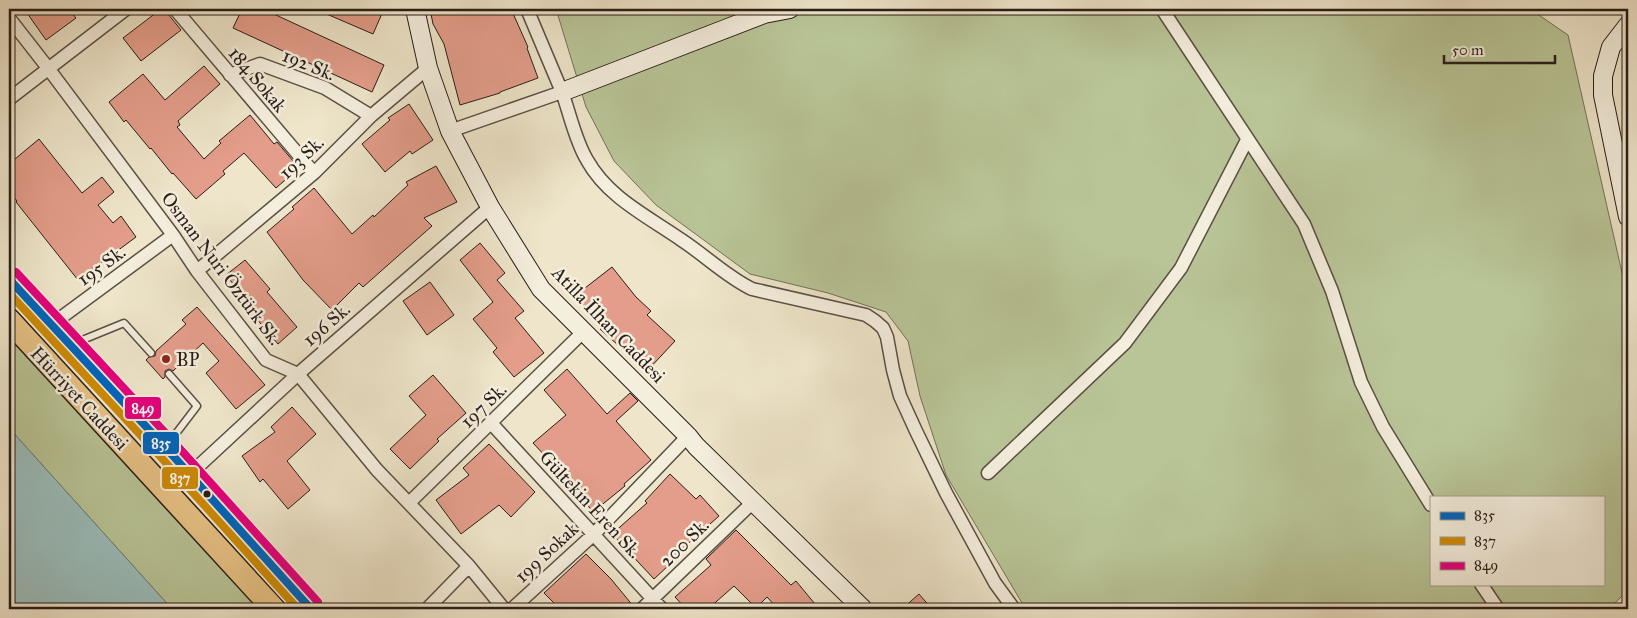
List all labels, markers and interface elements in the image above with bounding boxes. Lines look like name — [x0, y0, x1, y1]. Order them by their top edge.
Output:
scale bar — [1444, 32, 1556, 64]
text: 50 m — [1452, 41, 1484, 59]
street label: 184 Sokak — [224, 42, 292, 117]
street label: 192 Sk. — [279, 44, 339, 85]
street label: 193 Sk. — [274, 131, 329, 184]
street label: Osman Nuri Öztürk Sk. — [156, 187, 287, 349]
street label: 195 Sk. — [73, 240, 130, 291]
street label: Atilla İlhan Caddesi — [546, 260, 670, 387]
street label: 196 Sk. — [298, 298, 355, 351]
street label: Hürriyet Caddesi — [26, 342, 133, 455]
place label: BP — [176, 348, 199, 371]
marker: BP — [160, 353, 172, 365]
street label: 197 Sk. — [455, 378, 511, 433]
line badge: 849 — [124, 396, 162, 420]
text: 849 — [132, 400, 154, 418]
line badge: 835 — [142, 431, 180, 455]
text: 835 — [151, 435, 171, 453]
street label: Gültekin Eren Sk. — [535, 446, 646, 563]
line badge: 837 — [161, 466, 199, 490]
text: 837 — [170, 470, 191, 488]
unlabelled marker — [202, 489, 212, 499]
legend — [1430, 496, 1604, 586]
text: 835 — [1474, 506, 1495, 524]
street label: 200 Sk. — [655, 513, 714, 571]
street label: 199 Sokak — [510, 517, 583, 587]
text: 837 — [1474, 532, 1496, 550]
text: 849 — [1474, 556, 1498, 574]

